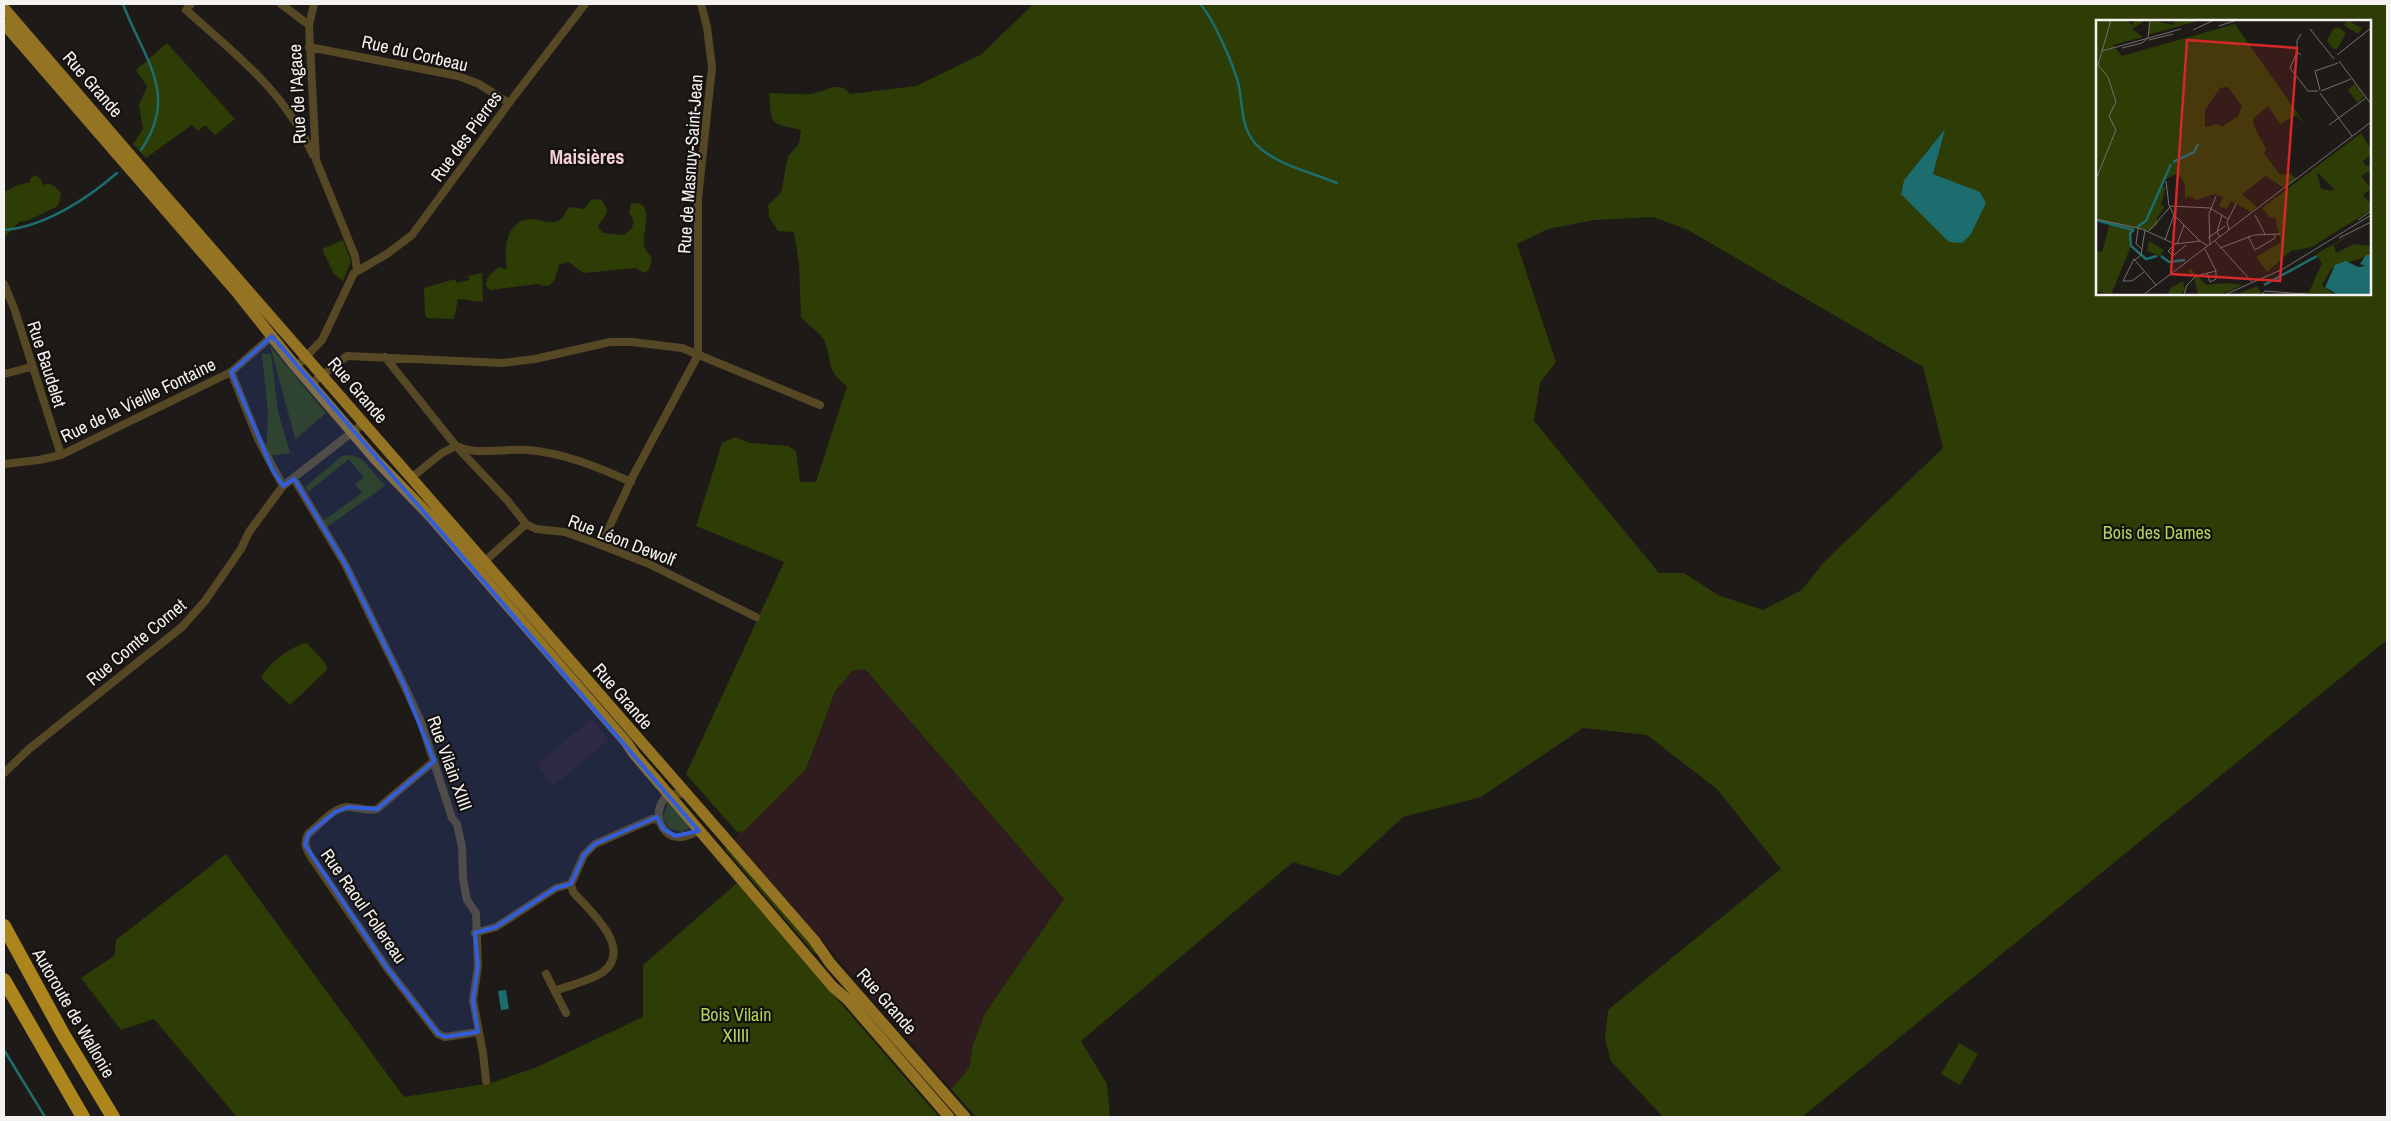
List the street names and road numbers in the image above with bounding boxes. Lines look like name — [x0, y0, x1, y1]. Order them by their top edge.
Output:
street label: Rue du Corbeau — [359, 29, 471, 77]
street label: Rue de l'Agace — [282, 44, 312, 144]
street label: Rue Grande — [57, 45, 129, 123]
street label: Rue de Masnuy-Saint-Jean — [671, 74, 709, 254]
street label: Rue des Pierres — [425, 86, 507, 186]
street label: Rue Baudelet — [21, 318, 73, 410]
street label: Rue Grande — [322, 351, 394, 429]
street label: Rue de la Vieille Fontaine — [56, 352, 220, 448]
street label: Rue Léon Dewolf — [565, 508, 680, 572]
street label: Rue Comte Cornet — [81, 593, 191, 691]
street label: Rue Grande — [587, 657, 659, 735]
street label: Rue Vilain XIIII — [421, 712, 479, 814]
street label: Rue Raoul Follereau — [315, 844, 413, 968]
street label: Autoroute de Wallonie — [26, 943, 121, 1082]
street label: Rue Grande — [851, 962, 923, 1040]

